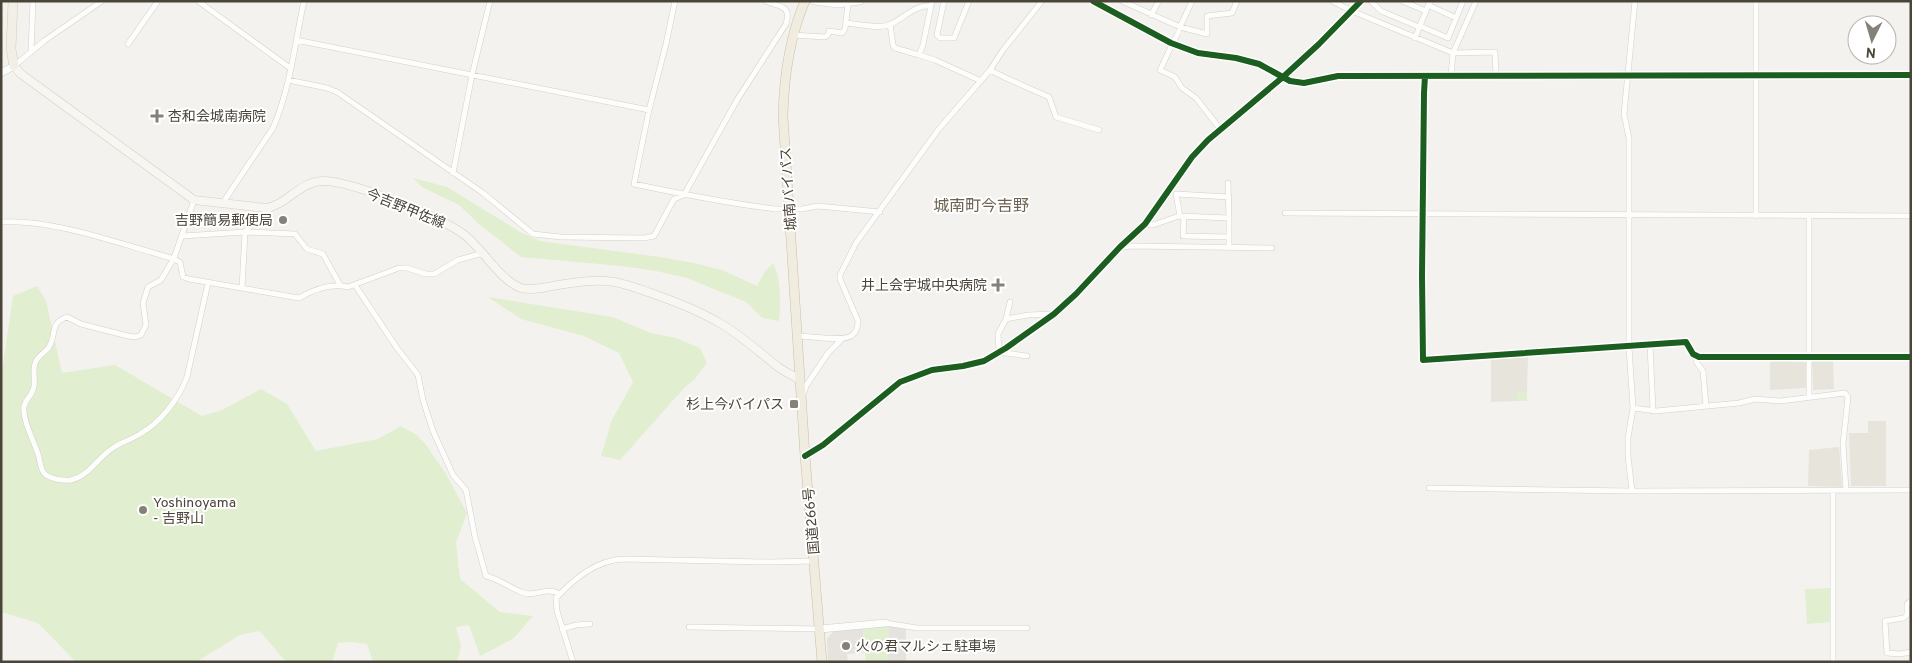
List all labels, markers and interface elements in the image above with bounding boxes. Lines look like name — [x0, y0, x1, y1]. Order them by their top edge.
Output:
north arrow — [1847, 15, 1897, 65]
text: N — [1865, 43, 1877, 60]
marker: 杏和会城南病院 — [150, 109, 164, 123]
place label: 杏和会城南病院 — [168, 109, 266, 126]
street label: 城南バイパス — [778, 147, 801, 231]
street label: 今吉野甲佐線 — [363, 186, 448, 233]
district label: 城南町今吉野 — [933, 197, 1029, 217]
place label: 吉野簡易郵便局 — [175, 213, 273, 230]
marker: 吉野簡易郵便局 — [277, 214, 289, 226]
place label: 井上会宇城中央病院 — [861, 277, 987, 295]
marker: 井上会宇城中央病院 — [991, 278, 1005, 292]
place label: 杉上今·バイパス — [686, 397, 784, 414]
marker: 杉上今·バイパス — [788, 398, 800, 410]
street label: 国道266号 — [801, 487, 824, 555]
place label: Yoshinoyama - 吉野山 — [153, 495, 236, 528]
marker: Yoshinoyama - 吉野山 — [137, 504, 149, 516]
place label: 火の君マルシェ駐車場 — [856, 639, 996, 656]
marker: 火の君マルシェ駐車場 — [840, 640, 852, 652]

